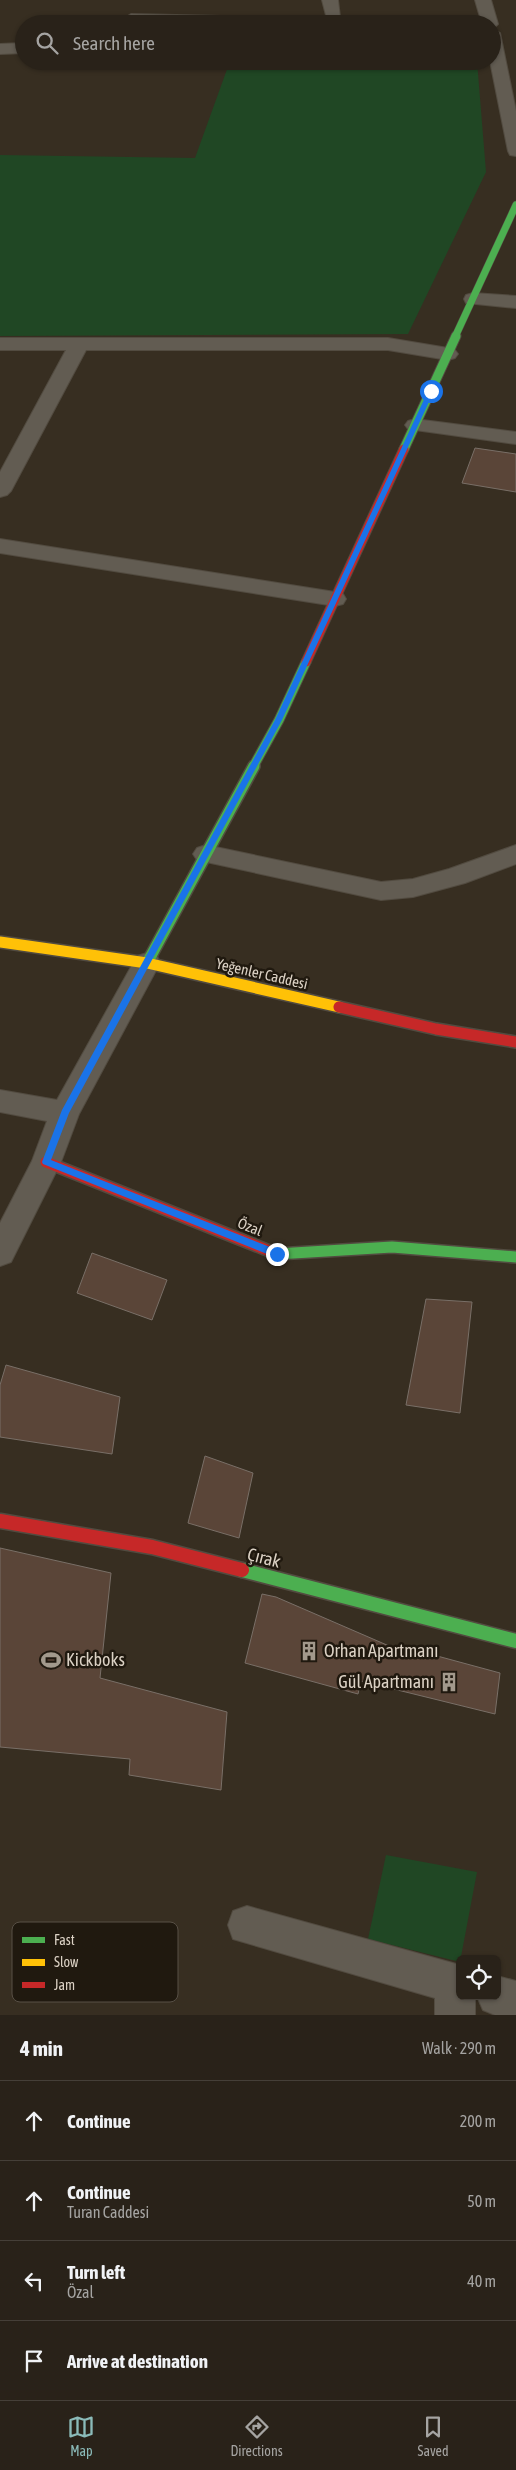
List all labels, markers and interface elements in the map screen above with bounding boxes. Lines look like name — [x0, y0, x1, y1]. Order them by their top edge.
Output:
search box — [15, 15, 501, 70]
icon: search — [33, 29, 61, 57]
text: Search here — [73, 32, 155, 54]
route start — [420, 380, 443, 403]
street label: Yeğenler Caddesi — [215, 955, 310, 992]
street label: Özal — [235, 1214, 265, 1239]
route end — [266, 1243, 289, 1266]
street label: Çırak — [245, 1543, 283, 1572]
building icon: Orhan Apartmanı — [298, 1640, 320, 1662]
place label: Orhan Apartmanı — [324, 1640, 438, 1661]
sports icon: Kickboks — [40, 1649, 62, 1671]
place label: Kickboks — [66, 1649, 125, 1670]
place label: Gül Apartmanı — [338, 1671, 434, 1692]
building icon: Gül Apartmanı — [438, 1671, 460, 1693]
legend — [12, 1922, 178, 2002]
text: Fast — [54, 1932, 75, 1948]
text: Slow — [54, 1954, 79, 1970]
map controls — [456, 1955, 501, 2000]
button: locate — [456, 1955, 501, 2000]
text: Jam — [54, 1977, 75, 1993]
text: 4 min — [20, 2036, 63, 2060]
text: Walk · 290 m — [422, 2039, 496, 2057]
icon: ahead — [20, 2107, 48, 2135]
text: Continue — [67, 2110, 131, 2132]
text: 200 m — [460, 2112, 496, 2130]
text: Continue — [67, 2181, 131, 2203]
icon: ahead — [20, 2187, 48, 2215]
text: 50 m — [467, 2192, 496, 2210]
text: Turan Caddesi — [67, 2203, 149, 2221]
text: Turn left — [67, 2261, 125, 2283]
icon: left — [20, 2267, 48, 2295]
text: 40 m — [467, 2272, 496, 2290]
text: Özal — [67, 2283, 94, 2301]
icon: arrive — [20, 2347, 48, 2375]
text: Arrive at destination — [67, 2350, 208, 2372]
tab: Map — [67, 2413, 95, 2459]
tab: Directions — [230, 2413, 283, 2459]
tab: Saved — [418, 2413, 449, 2459]

